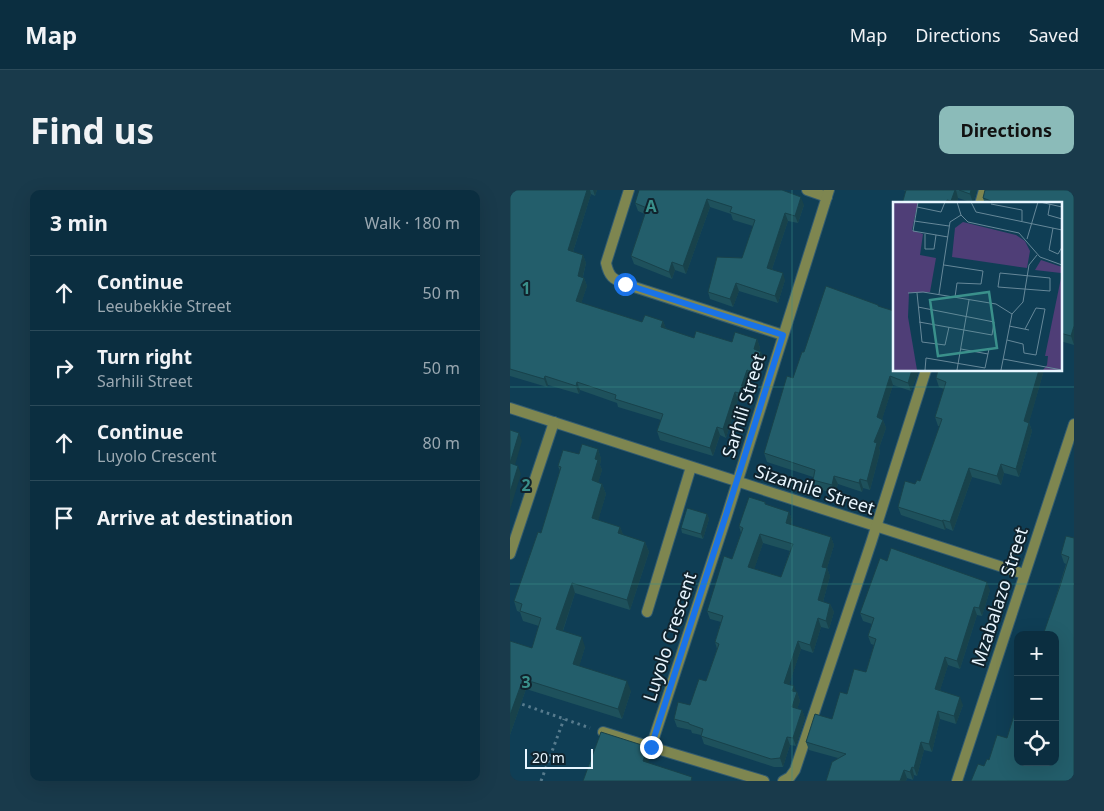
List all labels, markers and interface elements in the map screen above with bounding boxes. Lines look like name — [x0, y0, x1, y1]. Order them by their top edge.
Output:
text: Map — [25, 18, 77, 51]
text: Map — [850, 23, 887, 47]
text: Directions — [915, 23, 1001, 47]
text: Saved — [1029, 23, 1079, 47]
button: Directions — [939, 106, 1074, 154]
text: Find us — [30, 107, 154, 154]
text: A — [645, 195, 657, 217]
inset map — [893, 202, 1062, 371]
text: 3 min — [50, 209, 108, 237]
text: Walk · 180 m — [365, 212, 460, 234]
text: Continue — [97, 269, 183, 295]
route start — [614, 273, 637, 296]
text: 1 — [521, 277, 531, 299]
icon: ahead — [50, 279, 78, 307]
text: 50 m — [423, 282, 460, 304]
text: Leeubekkie Street — [97, 295, 231, 317]
text: Turn right — [97, 344, 192, 370]
street label: Sarhili Street — [716, 350, 770, 461]
icon: right — [50, 354, 78, 382]
text: 50 m — [423, 357, 460, 379]
text: Sarhili Street — [97, 370, 192, 392]
text: Continue — [97, 419, 183, 445]
icon: ahead — [50, 429, 78, 457]
text: 80 m — [423, 432, 460, 454]
text: Luyolo Crescent — [97, 445, 217, 467]
street label: Sizamile Street — [752, 458, 879, 520]
text: 2 — [521, 474, 531, 496]
icon: arrive — [50, 504, 78, 532]
text: Arrive at destination — [97, 505, 293, 531]
street label: Mzabalazo Street — [965, 524, 1033, 669]
street label: Luyolo Crescent — [637, 569, 701, 704]
map controls — [1014, 631, 1059, 766]
button: + — [1014, 631, 1059, 676]
text: 3 — [521, 671, 531, 693]
button: − — [1014, 676, 1059, 721]
button: locate — [1014, 721, 1059, 766]
route end — [640, 736, 663, 759]
scale bar — [525, 746, 592, 769]
text: 20 m — [532, 748, 565, 767]

